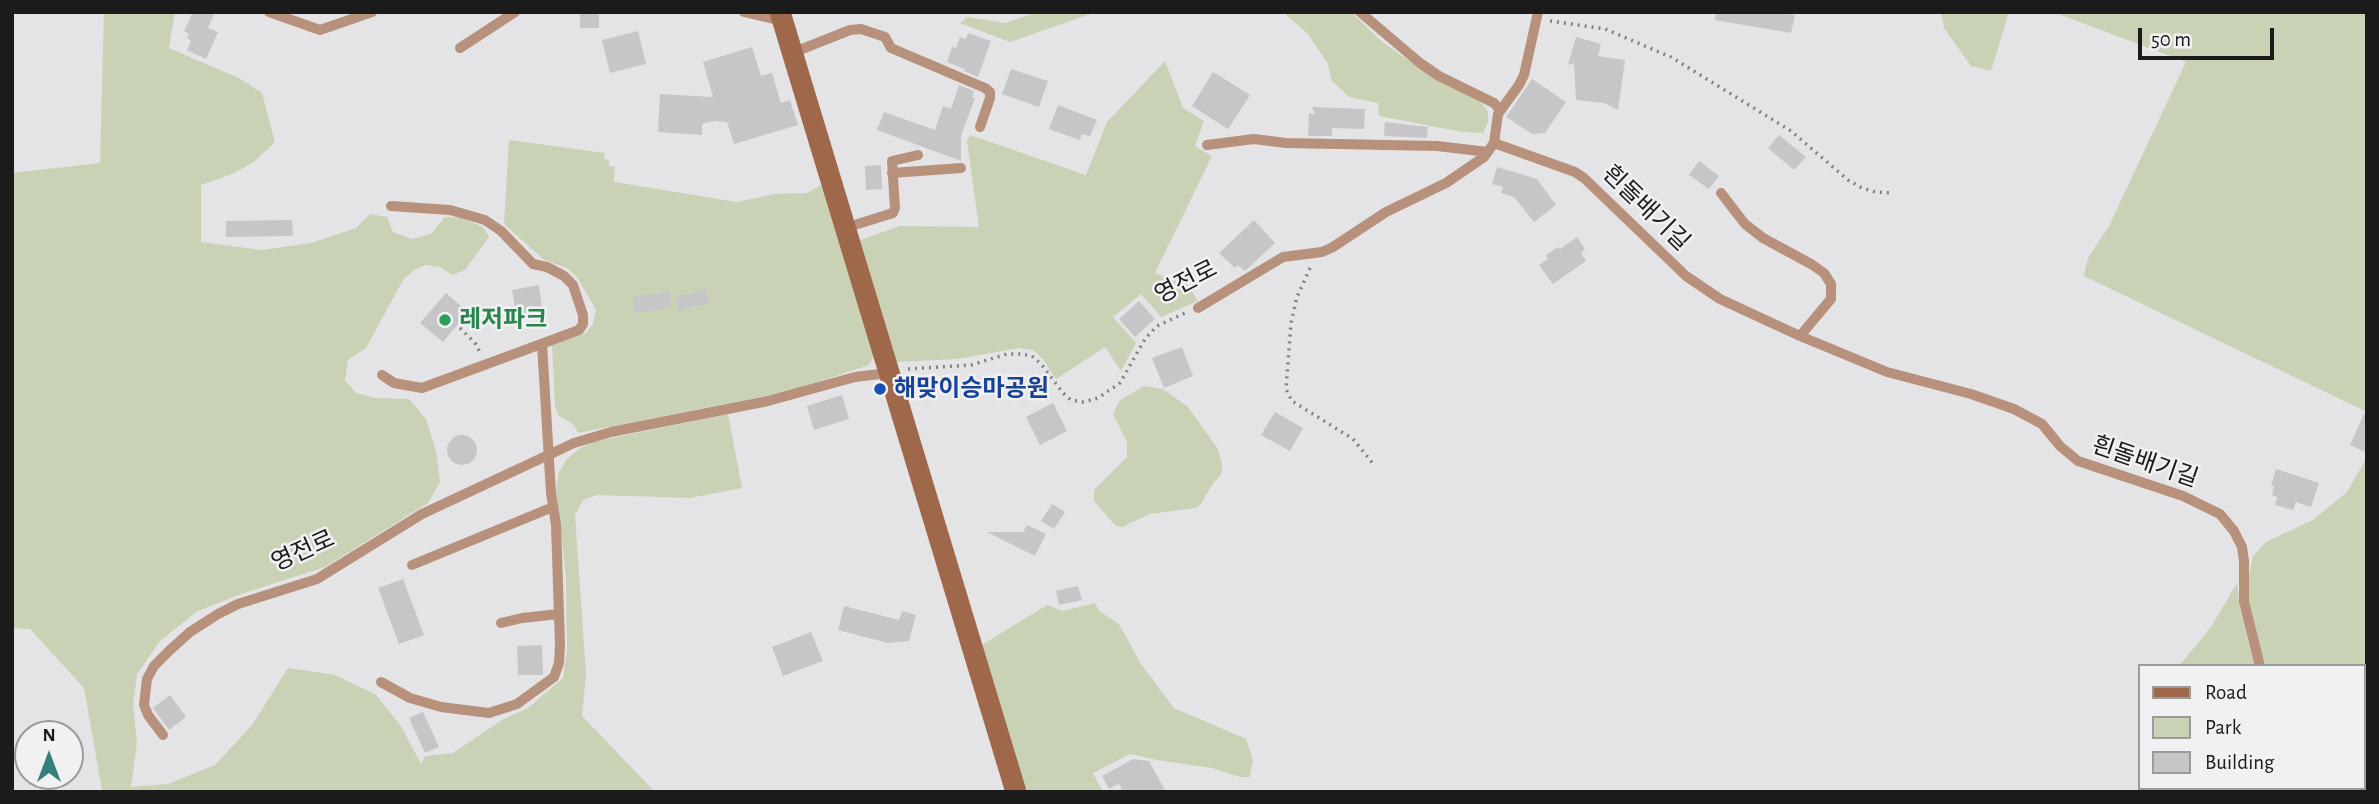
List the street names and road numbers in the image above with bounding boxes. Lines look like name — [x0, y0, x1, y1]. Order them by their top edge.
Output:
street label: 흰돌배기길 — [1596, 159, 1696, 257]
street label: 영전로 — [1150, 254, 1222, 310]
street label: 흰돌배기길 — [2088, 430, 2202, 494]
street label: 영전로 — [267, 524, 339, 578]

